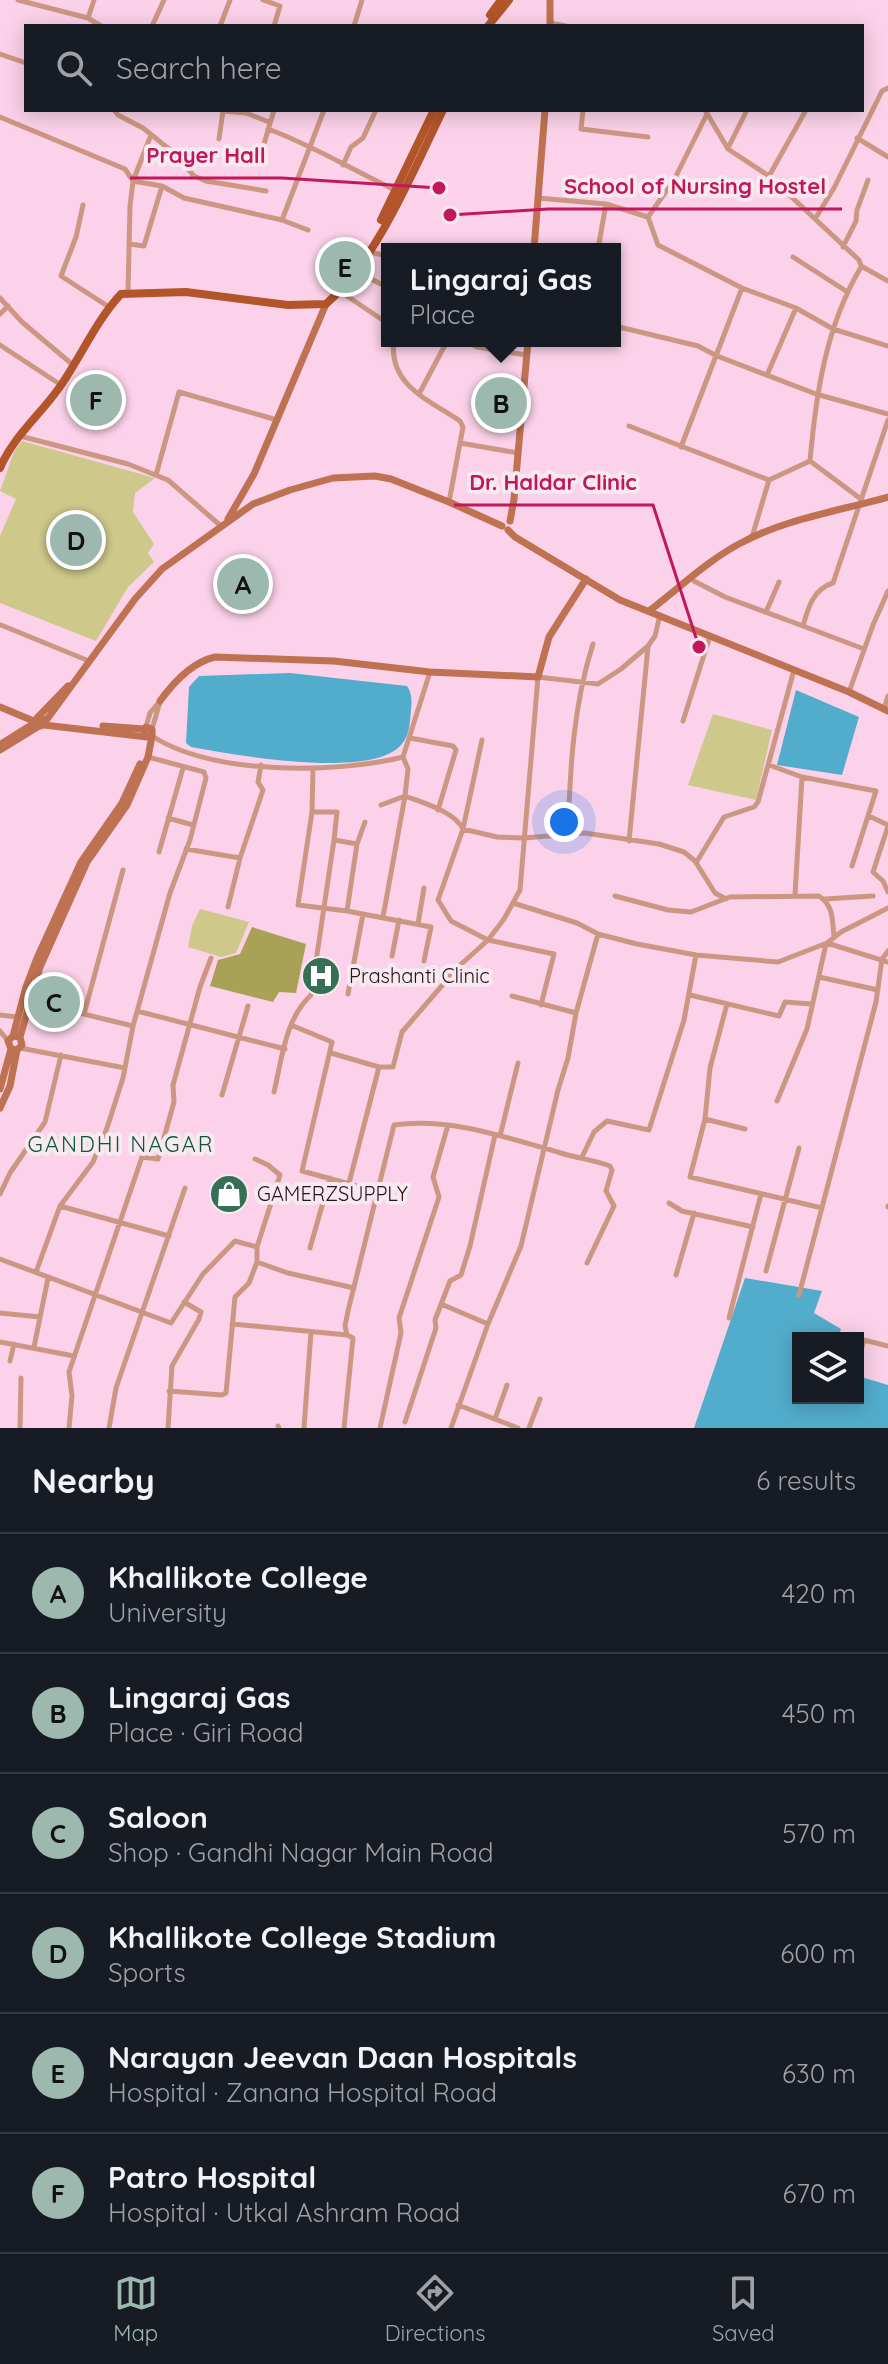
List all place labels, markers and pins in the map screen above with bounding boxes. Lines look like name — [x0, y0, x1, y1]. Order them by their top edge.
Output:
callout: Prayer Hall — [130, 132, 282, 178]
callout: School of Nursing Hostel — [548, 163, 842, 209]
pin: E — [319, 237, 371, 297]
pin: F — [70, 370, 122, 430]
pin: B — [475, 373, 527, 433]
callout: Dr. Haldar Clinic — [454, 459, 653, 505]
pin: D — [50, 510, 102, 570]
pin: A — [217, 554, 269, 614]
hospital icon: Prashanti Clinic — [300, 955, 342, 997]
place label: Prashanti Clinic — [349, 963, 490, 988]
pin: C — [28, 972, 80, 1032]
shop icon: GAMERZSUPPLY — [208, 1173, 250, 1215]
place label: GAMERZSUPPLY — [257, 1181, 408, 1206]

